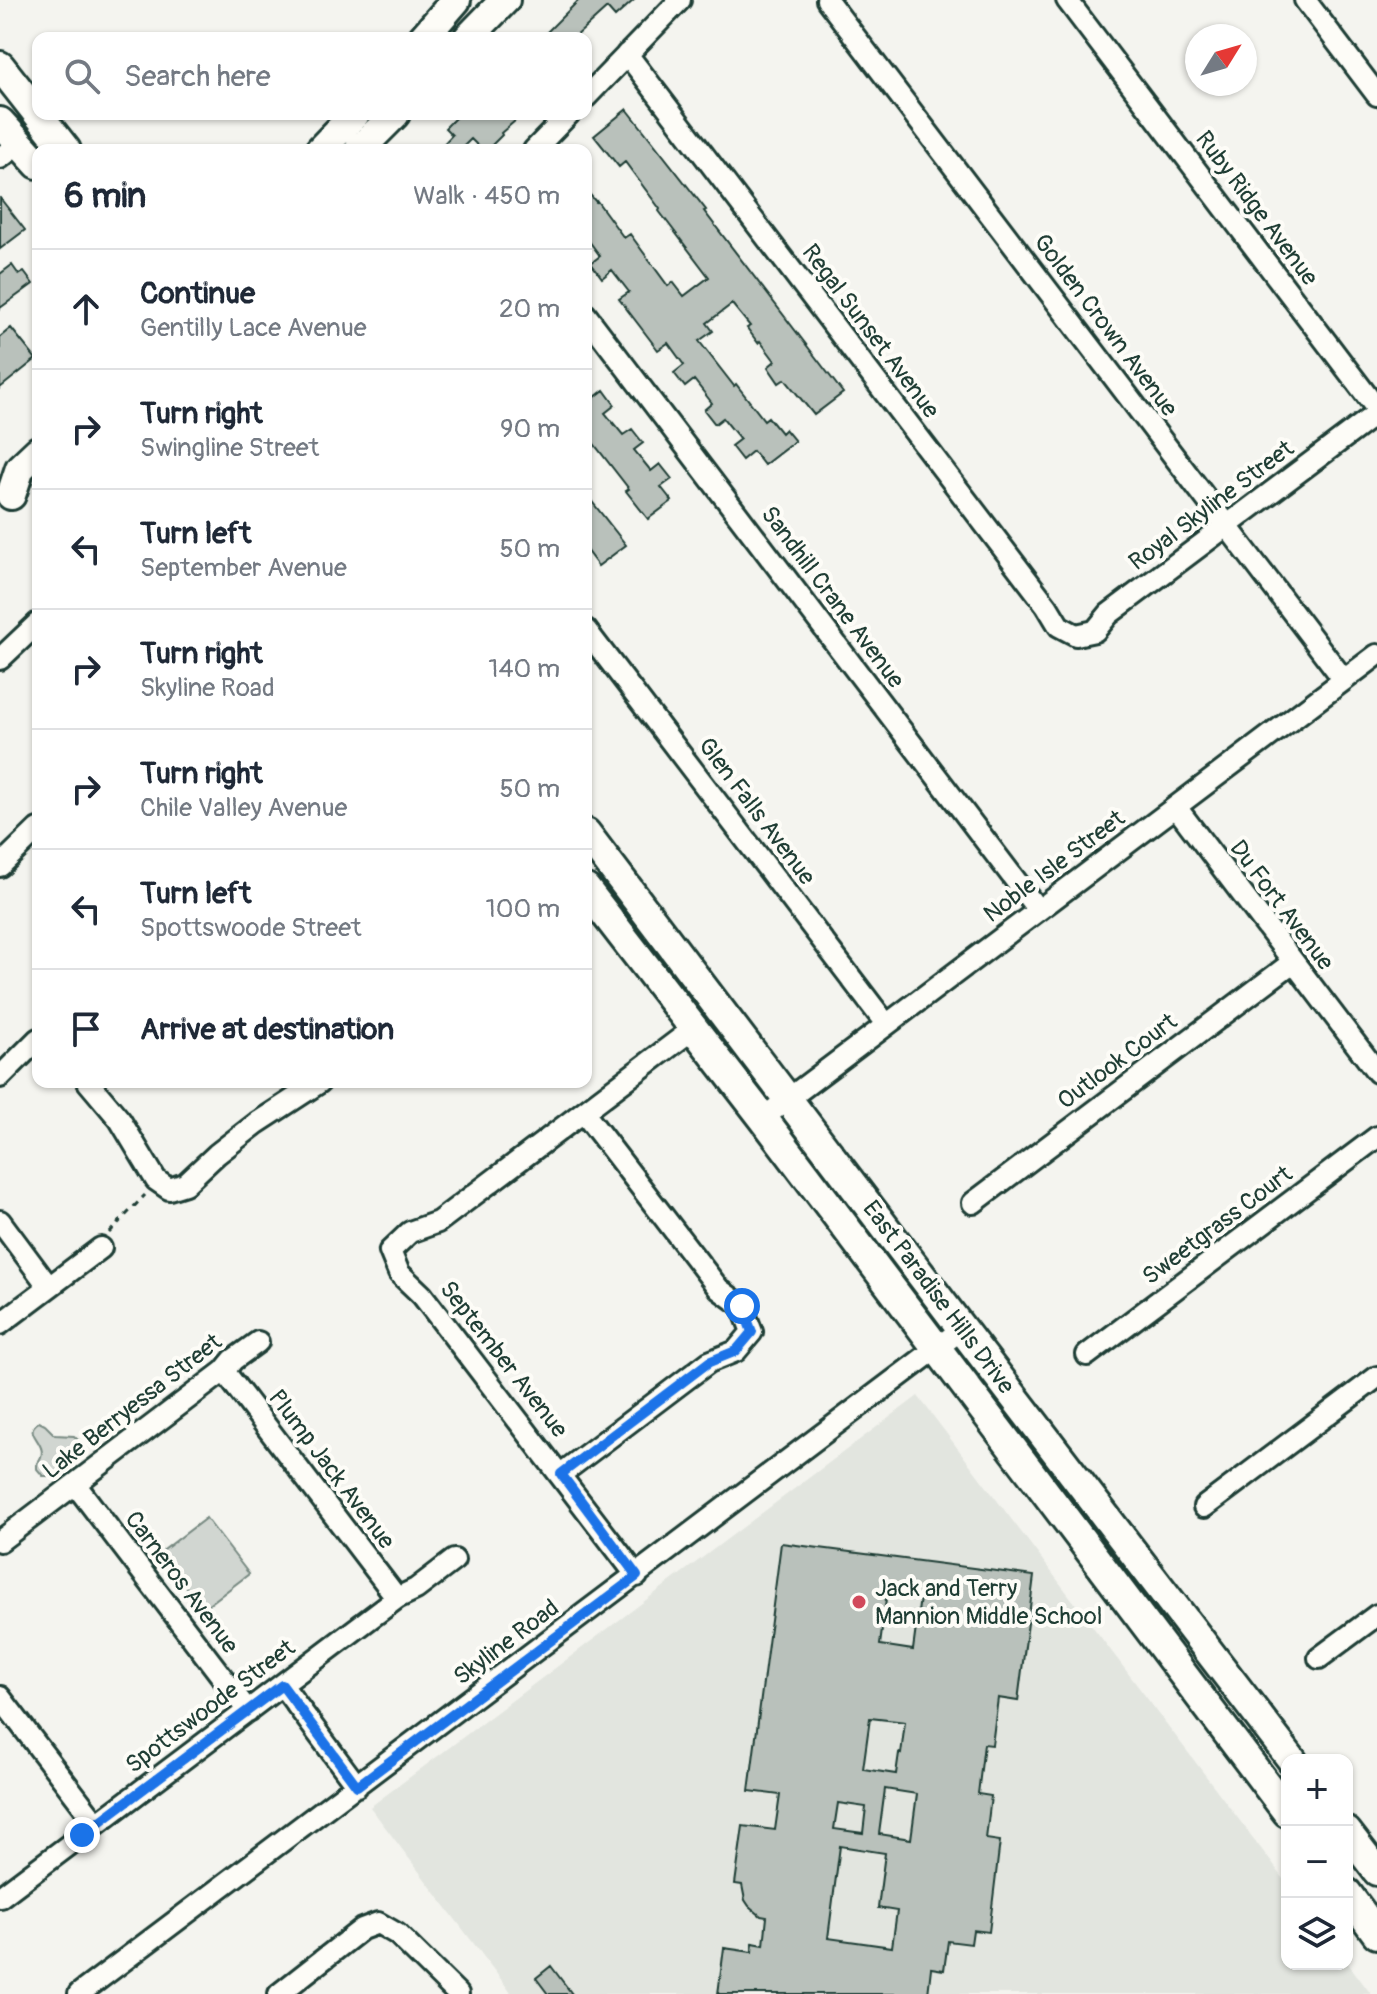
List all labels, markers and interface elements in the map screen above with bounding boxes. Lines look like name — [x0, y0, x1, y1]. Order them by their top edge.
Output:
north arrow — [1185, 24, 1257, 96]
search box — [32, 32, 592, 120]
icon: search — [60, 54, 104, 98]
text: Search here — [124, 58, 271, 95]
street label: Ruby Ridge Avenue — [1189, 125, 1324, 291]
text: 6 min — [64, 175, 146, 218]
text: Walk · 450 m — [413, 180, 560, 212]
street label: Golden Crown Avenue — [1028, 228, 1184, 422]
street label: Regal Sunset Avenue — [796, 239, 946, 424]
text: Continue — [140, 275, 255, 312]
icon: ahead — [64, 287, 108, 331]
text: 20 m — [499, 293, 560, 325]
text: Gentilly Lace Avenue — [140, 312, 367, 344]
text: Turn right — [140, 395, 263, 432]
icon: right — [64, 407, 108, 451]
text: 90 m — [500, 413, 560, 445]
text: Swingline Street — [140, 432, 319, 464]
street label: Royal Skyline Street — [1123, 434, 1300, 577]
street label: Sandhill Crane Avenue — [755, 501, 911, 694]
text: Turn left — [140, 515, 251, 552]
icon: left — [64, 527, 108, 571]
text: 50 m — [499, 533, 560, 565]
text: September Avenue — [140, 552, 347, 584]
text: Turn right — [140, 635, 263, 672]
icon: right — [64, 647, 108, 691]
text: 140 m — [488, 653, 560, 685]
text: Skyline Road — [140, 672, 275, 704]
street label: Glen Falls Avenue — [692, 732, 821, 891]
text: Turn right — [140, 755, 263, 792]
icon: right — [64, 767, 108, 811]
text: 50 m — [499, 773, 560, 805]
text: Chile Valley Avenue — [140, 792, 347, 824]
street label: Noble Isle Street — [978, 804, 1131, 929]
street label: Du Fort Avenue — [1223, 835, 1340, 976]
text: Turn left — [140, 875, 251, 912]
icon: left — [64, 887, 108, 931]
text: 100 m — [486, 893, 560, 925]
text: Spottswoode Street — [140, 912, 361, 944]
icon: arrive — [64, 1007, 108, 1051]
street label: Outlook Court — [1052, 1007, 1183, 1116]
text: Arrive at destination — [140, 1011, 394, 1048]
street label: Sweetgrass Court — [1137, 1159, 1298, 1291]
street label: East Paradise Hills Drive — [857, 1195, 1021, 1400]
street label: September Avenue — [433, 1275, 574, 1444]
route start — [724, 1288, 760, 1324]
street label: Lake Berryessa Street — [37, 1327, 228, 1485]
street label: Plump Jack Avenue — [262, 1384, 401, 1555]
street label: Carneros Avenue — [119, 1505, 245, 1659]
place label: Jack and Terry Mannion Middle School — [875, 1574, 1102, 1631]
street label: Skyline Road — [448, 1593, 565, 1691]
marker: Jack and Terry Mannion Middle School — [850, 1593, 868, 1611]
street label: Spottswoode Street — [120, 1633, 301, 1779]
map controls — [1281, 1754, 1353, 1970]
button: + — [1281, 1754, 1353, 1826]
route end — [64, 1817, 100, 1853]
button: − — [1281, 1826, 1353, 1898]
button: layers — [1281, 1898, 1353, 1970]

